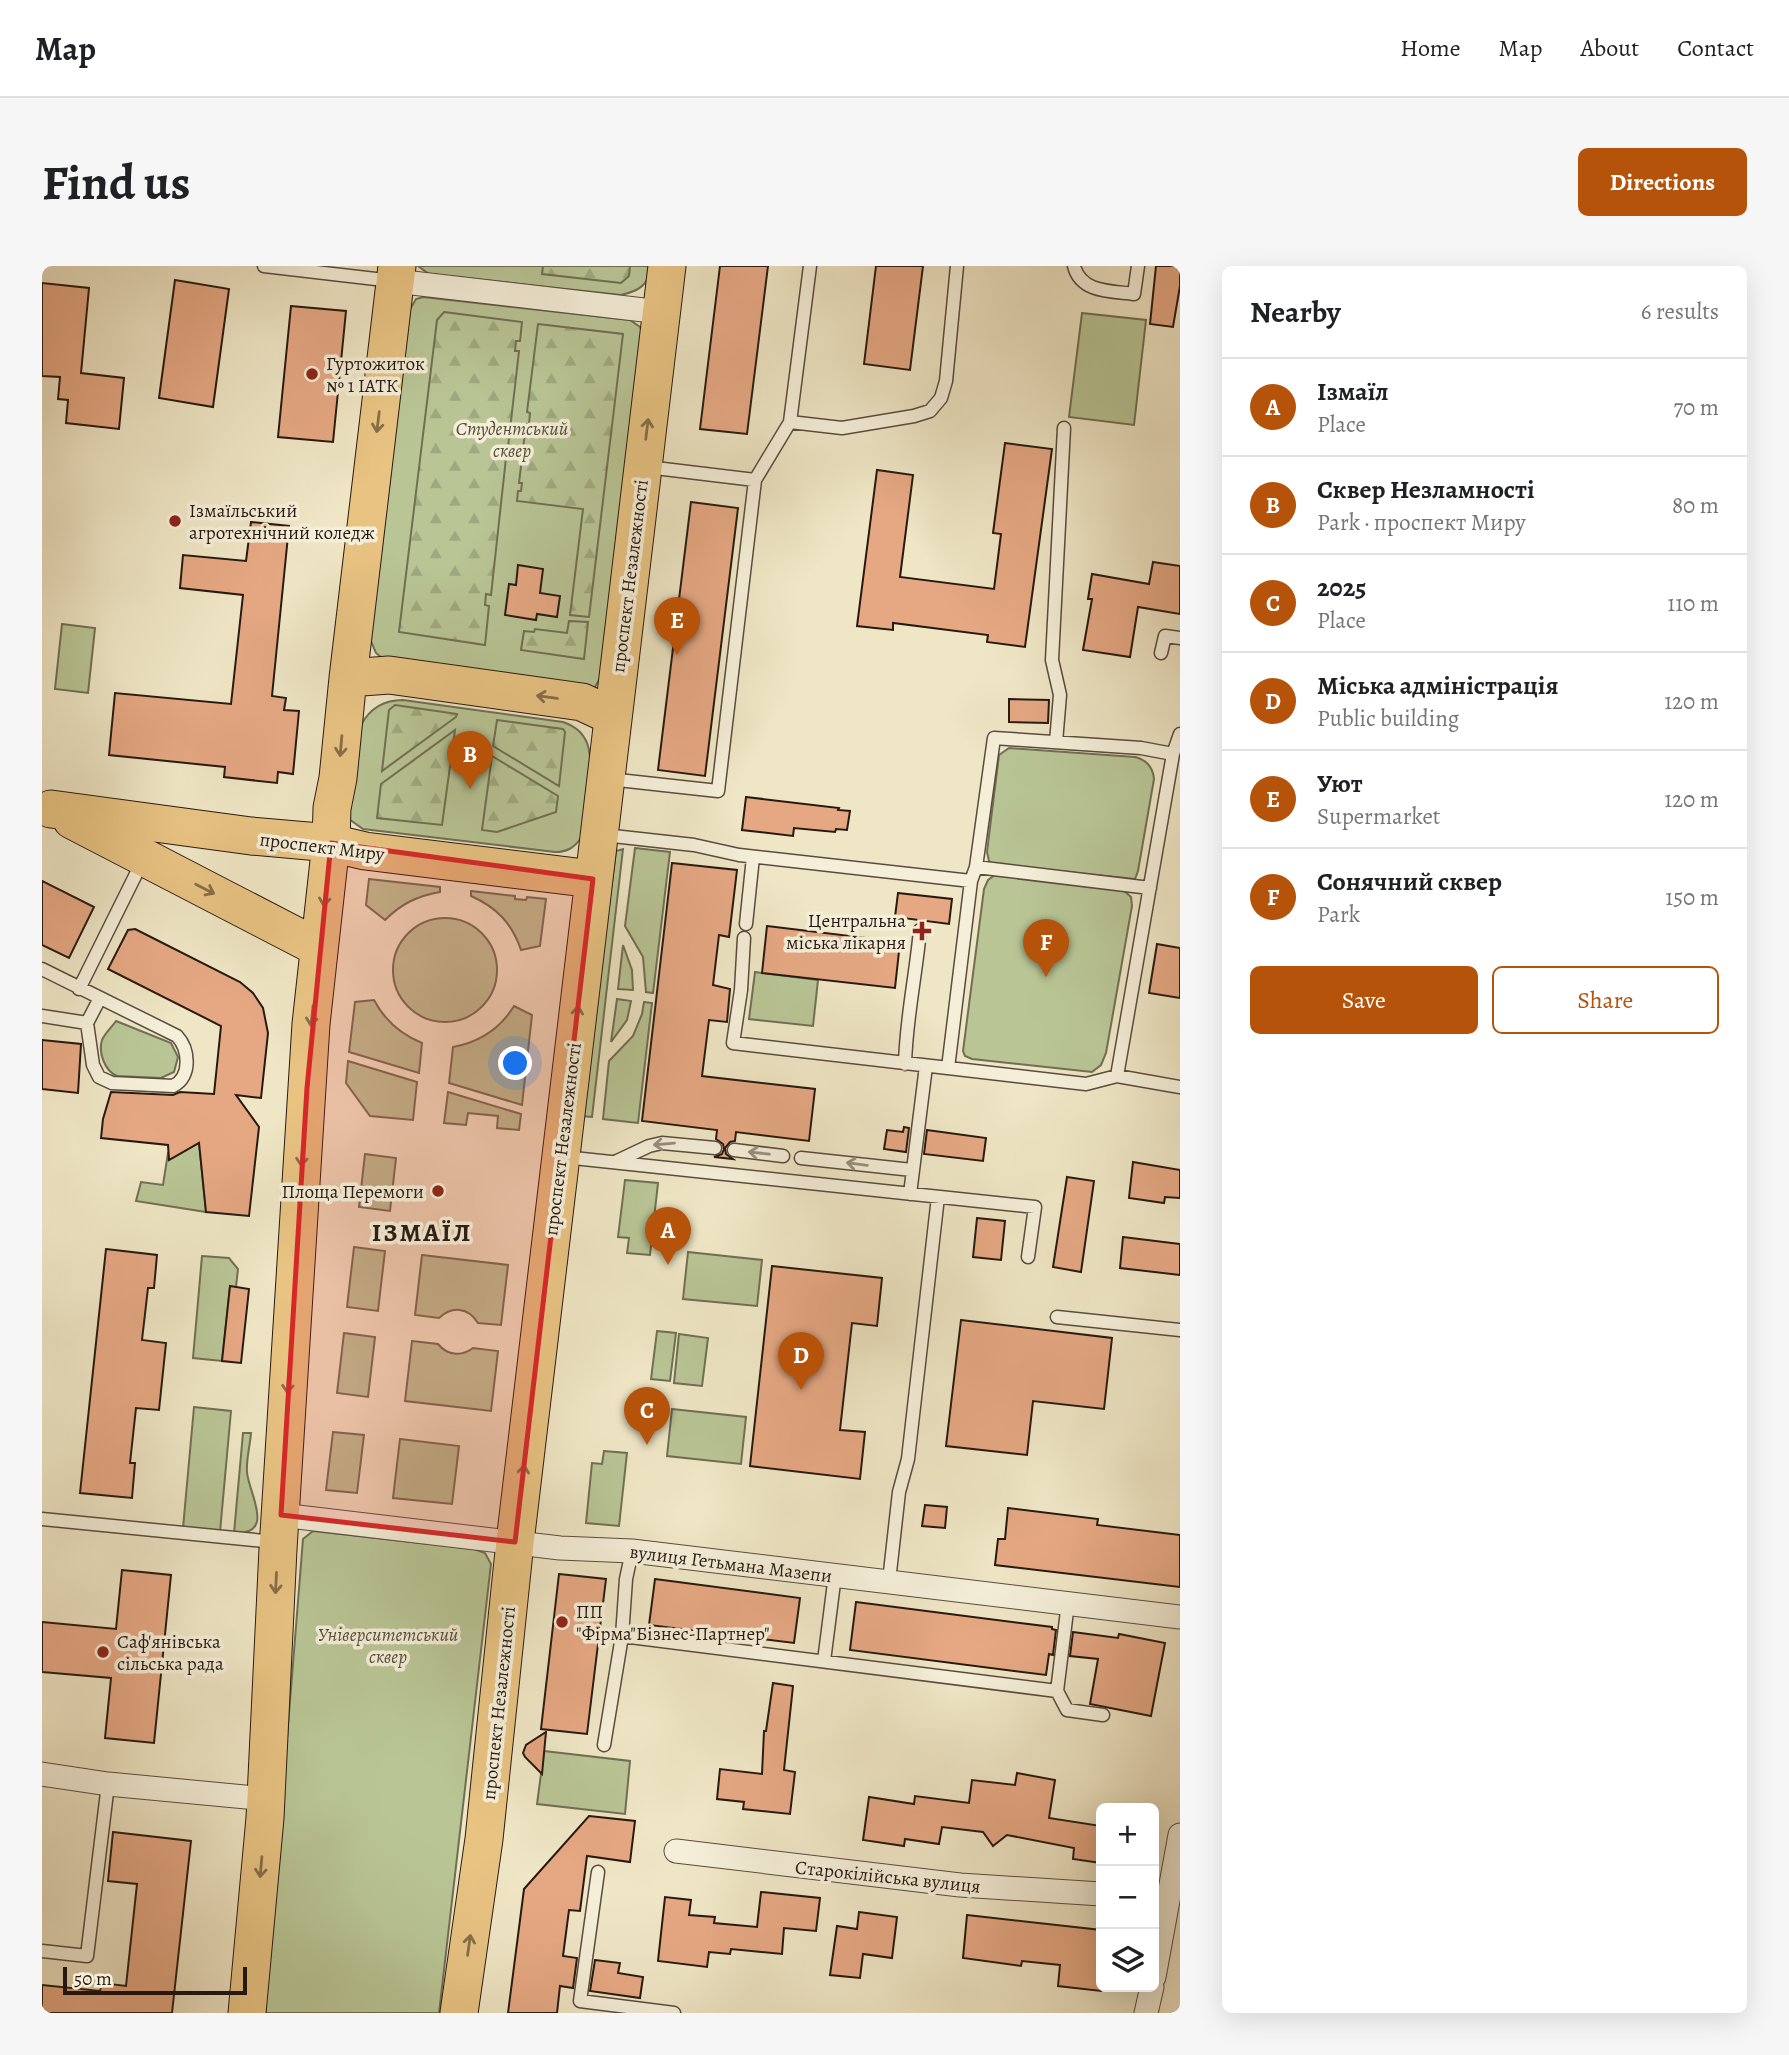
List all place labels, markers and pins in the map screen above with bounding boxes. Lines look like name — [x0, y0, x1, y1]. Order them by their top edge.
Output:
place label: Гуртожиток № 1 ІАТК — [326, 351, 425, 399]
marker: Гуртожиток № 1 ІАТК — [304, 366, 320, 382]
place label: Ізмаїльський агротехнічний коледж — [189, 498, 375, 546]
marker: Ізмаїльський агротехнічний коледж — [167, 513, 183, 529]
pin: E — [654, 597, 700, 655]
pin: B — [447, 731, 493, 789]
place label: Центральна міська лікарня — [786, 908, 906, 956]
pin: F — [1023, 919, 1069, 977]
marker: Центральна міська лікарня — [912, 921, 932, 941]
place label: Площа Перемоги — [281, 1179, 424, 1205]
marker: Площа Перемоги — [430, 1183, 446, 1199]
pin: A — [645, 1207, 691, 1265]
pin: D — [778, 1332, 824, 1390]
pin: C — [624, 1387, 670, 1445]
place label: ПП "Фірма"Бізнес-Партнер" — [576, 1599, 770, 1647]
marker: ПП "Фірма"Бізнес-Партнер" — [554, 1614, 570, 1630]
place label: Саф'янівська сільська рада — [117, 1629, 224, 1677]
marker: Саф'янівська сільська рада — [95, 1644, 111, 1660]

